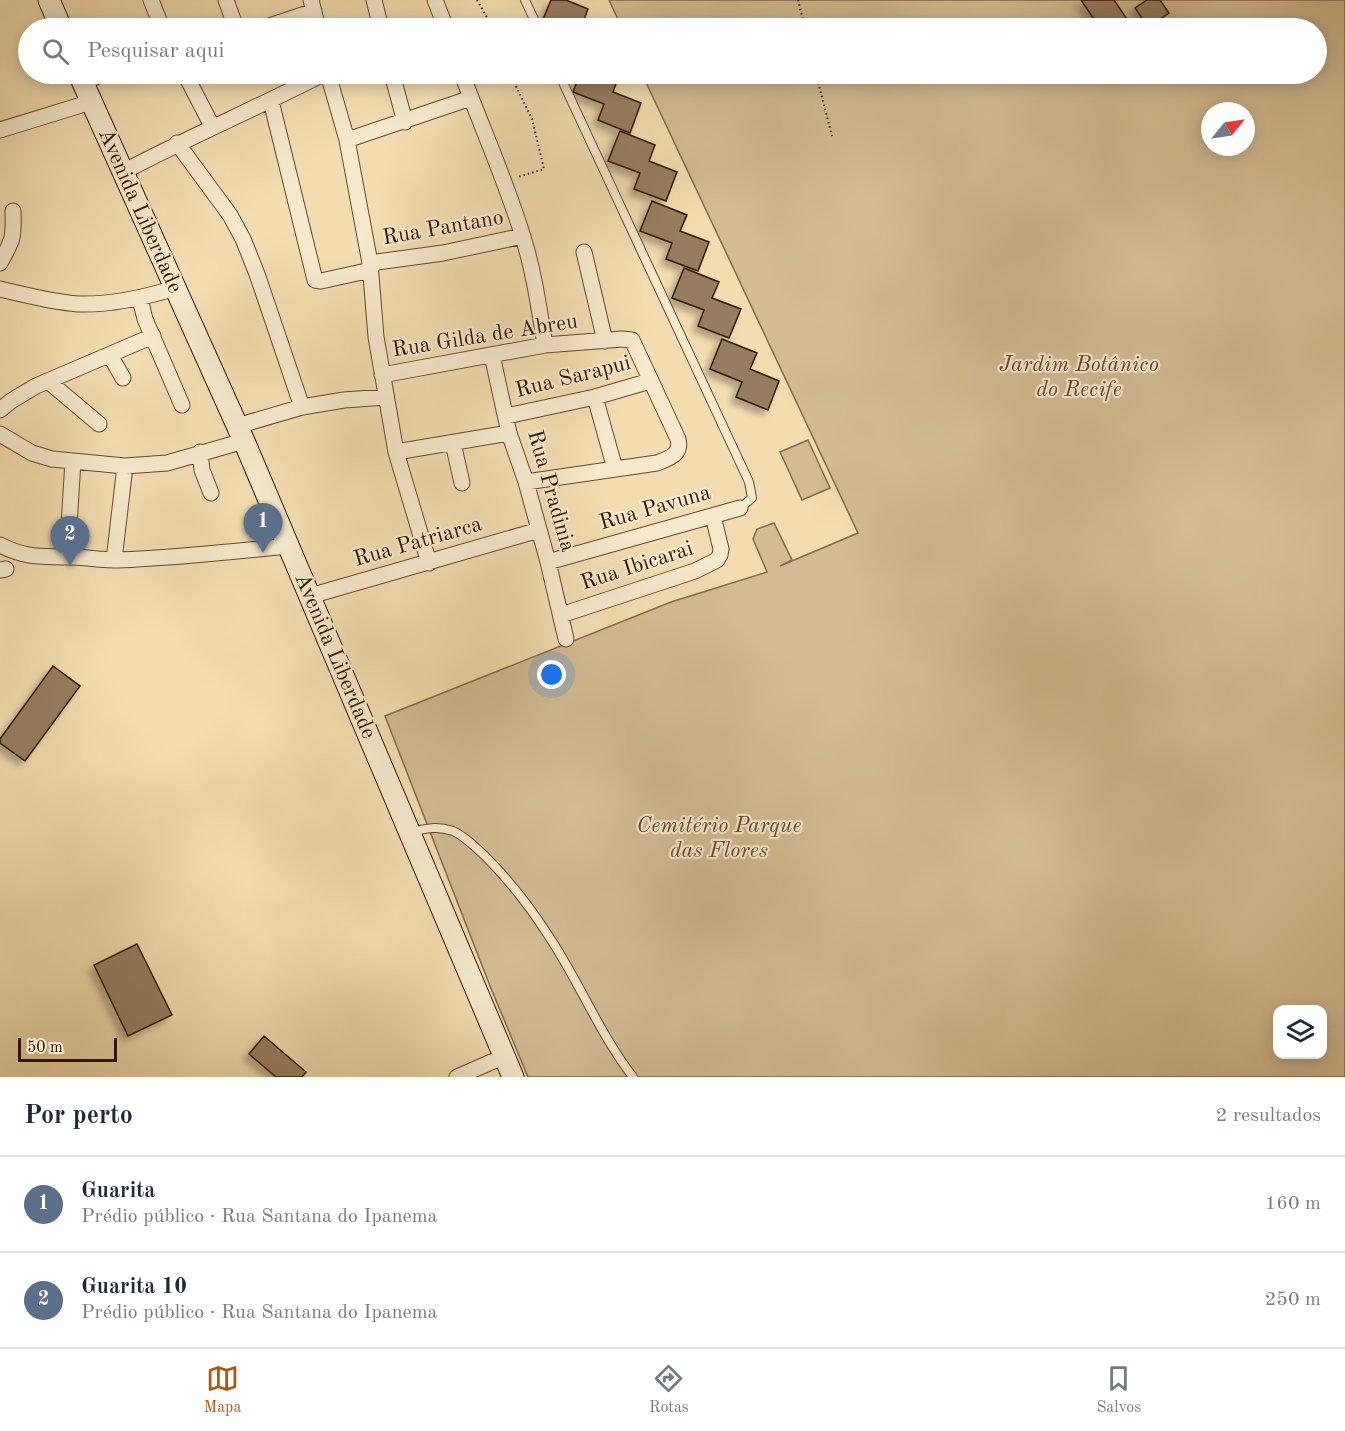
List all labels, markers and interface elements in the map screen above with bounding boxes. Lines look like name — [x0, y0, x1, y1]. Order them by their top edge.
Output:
search box — [18, 18, 1327, 84]
icon: search — [39, 35, 72, 68]
text: Pesquisar aqui — [87, 40, 224, 62]
north arrow — [1201, 102, 1255, 156]
street label: Avenida Liberdade — [94, 125, 186, 297]
street label: Rua Pantano — [381, 207, 505, 249]
street label: Rua Gilda de Abreu — [391, 310, 580, 362]
street label: Rua Sarapui — [513, 352, 633, 402]
park label: Jardim Botânico do Recife — [999, 354, 1159, 401]
street label: Rua Pradinia — [523, 428, 579, 554]
street label: Rua Pavuna — [597, 482, 713, 534]
pin: 1 — [244, 504, 282, 553]
street label: Rua Patriarca — [351, 513, 485, 571]
pin: 2 — [50, 516, 90, 566]
street label: Rua Ibicarai — [578, 537, 696, 594]
street label: Avenida Liberdade — [290, 570, 380, 742]
your location — [537, 660, 566, 689]
park label: Cemitério Parque das Flores — [637, 815, 801, 862]
map controls — [1273, 1005, 1327, 1059]
button: layers — [1273, 1005, 1327, 1059]
scale bar — [18, 1035, 117, 1062]
text: 50 m — [27, 1040, 63, 1056]
text: Por perto — [24, 1103, 133, 1129]
text: 2 resultados — [1216, 1106, 1321, 1126]
text: Guarita — [81, 1180, 155, 1202]
text: 1 — [38, 1194, 49, 1214]
text: 160 m — [1265, 1194, 1321, 1214]
text: Prédio público · Rua Santana do Ipanema — [81, 1207, 437, 1227]
text: Guarita 10 — [81, 1276, 187, 1298]
text: 2 — [38, 1290, 49, 1310]
text: 250 m — [1265, 1290, 1321, 1310]
text: Prédio público · Rua Santana do Ipanema — [81, 1303, 437, 1323]
tab: Mapa — [204, 1362, 241, 1418]
tab: Rotas — [649, 1362, 689, 1418]
tab: Salvos — [1096, 1362, 1141, 1418]

